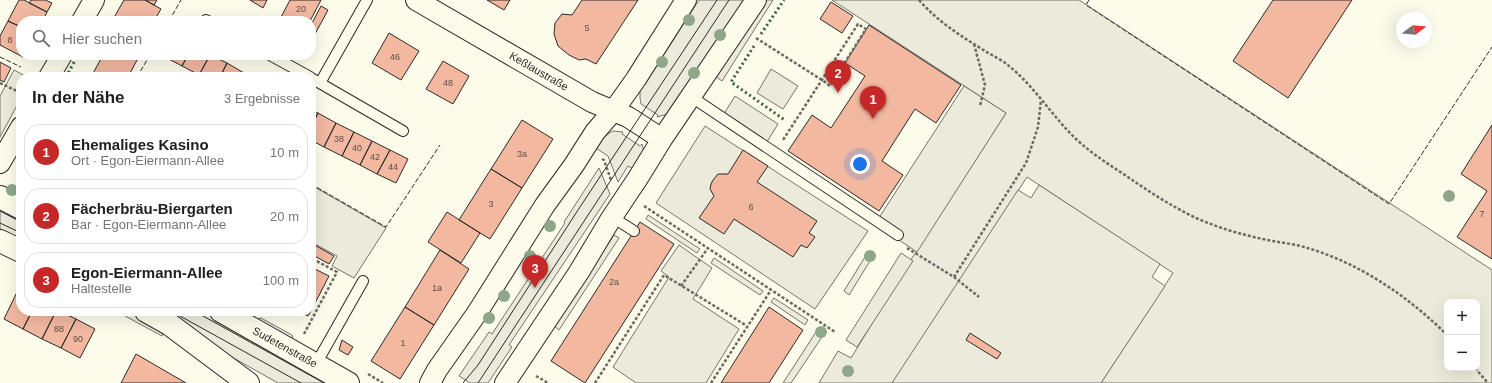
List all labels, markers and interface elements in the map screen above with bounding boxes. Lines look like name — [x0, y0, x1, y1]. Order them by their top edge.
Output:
house number: 20 — [296, 4, 306, 14]
north arrow — [1396, 12, 1432, 48]
search box — [16, 16, 316, 60]
house number: 5 — [584, 23, 590, 33]
icon: search — [30, 27, 52, 49]
text: Hier suchen — [62, 30, 142, 47]
house number: 8 — [7, 35, 13, 45]
street label: Keßlaustraße — [507, 49, 571, 93]
house number: 46 — [390, 52, 400, 62]
pin: 2 — [825, 60, 851, 93]
house number: 48 — [443, 78, 453, 88]
pin: 1 — [860, 86, 886, 119]
text: In der Nähe — [32, 88, 125, 107]
text: 3 Ergebnisse — [224, 91, 300, 106]
house number: 38 — [334, 134, 344, 144]
text: Ehemaliges Kasino — [71, 136, 209, 153]
house number: 40 — [352, 143, 362, 153]
text: 1 — [42, 145, 50, 160]
text: 10 m — [270, 145, 299, 160]
house number: 3a — [517, 149, 527, 159]
house number: 42 — [370, 152, 380, 162]
text: Ort · Egon-Eiermann-Allee — [71, 153, 224, 168]
your location — [850, 154, 870, 174]
house number: 44 — [388, 162, 398, 172]
house number: 3 — [488, 199, 494, 209]
text: Fächerbräu-Biergarten — [71, 200, 233, 217]
house number: 6 — [748, 202, 754, 212]
text: 2 — [42, 209, 50, 224]
text: 20 m — [270, 209, 299, 224]
house number: 7 — [1479, 209, 1485, 219]
text: Bar · Egon-Eiermann-Allee — [71, 217, 226, 232]
pin: 3 — [522, 255, 548, 288]
text: Egon-Eiermann-Allee — [71, 264, 223, 281]
text: 3 — [42, 273, 50, 288]
text: 100 m — [263, 273, 299, 288]
house number: 2a — [609, 277, 619, 287]
text: Haltestelle — [71, 281, 132, 296]
house number: 1a — [432, 283, 442, 293]
map controls — [1444, 299, 1480, 371]
button: + — [1444, 299, 1480, 335]
house number: 88 — [54, 324, 64, 334]
street label: Sudetenstraße — [251, 324, 319, 370]
house number: 90 — [73, 334, 83, 344]
button: − — [1444, 335, 1480, 371]
house number: 1 — [400, 338, 406, 348]

